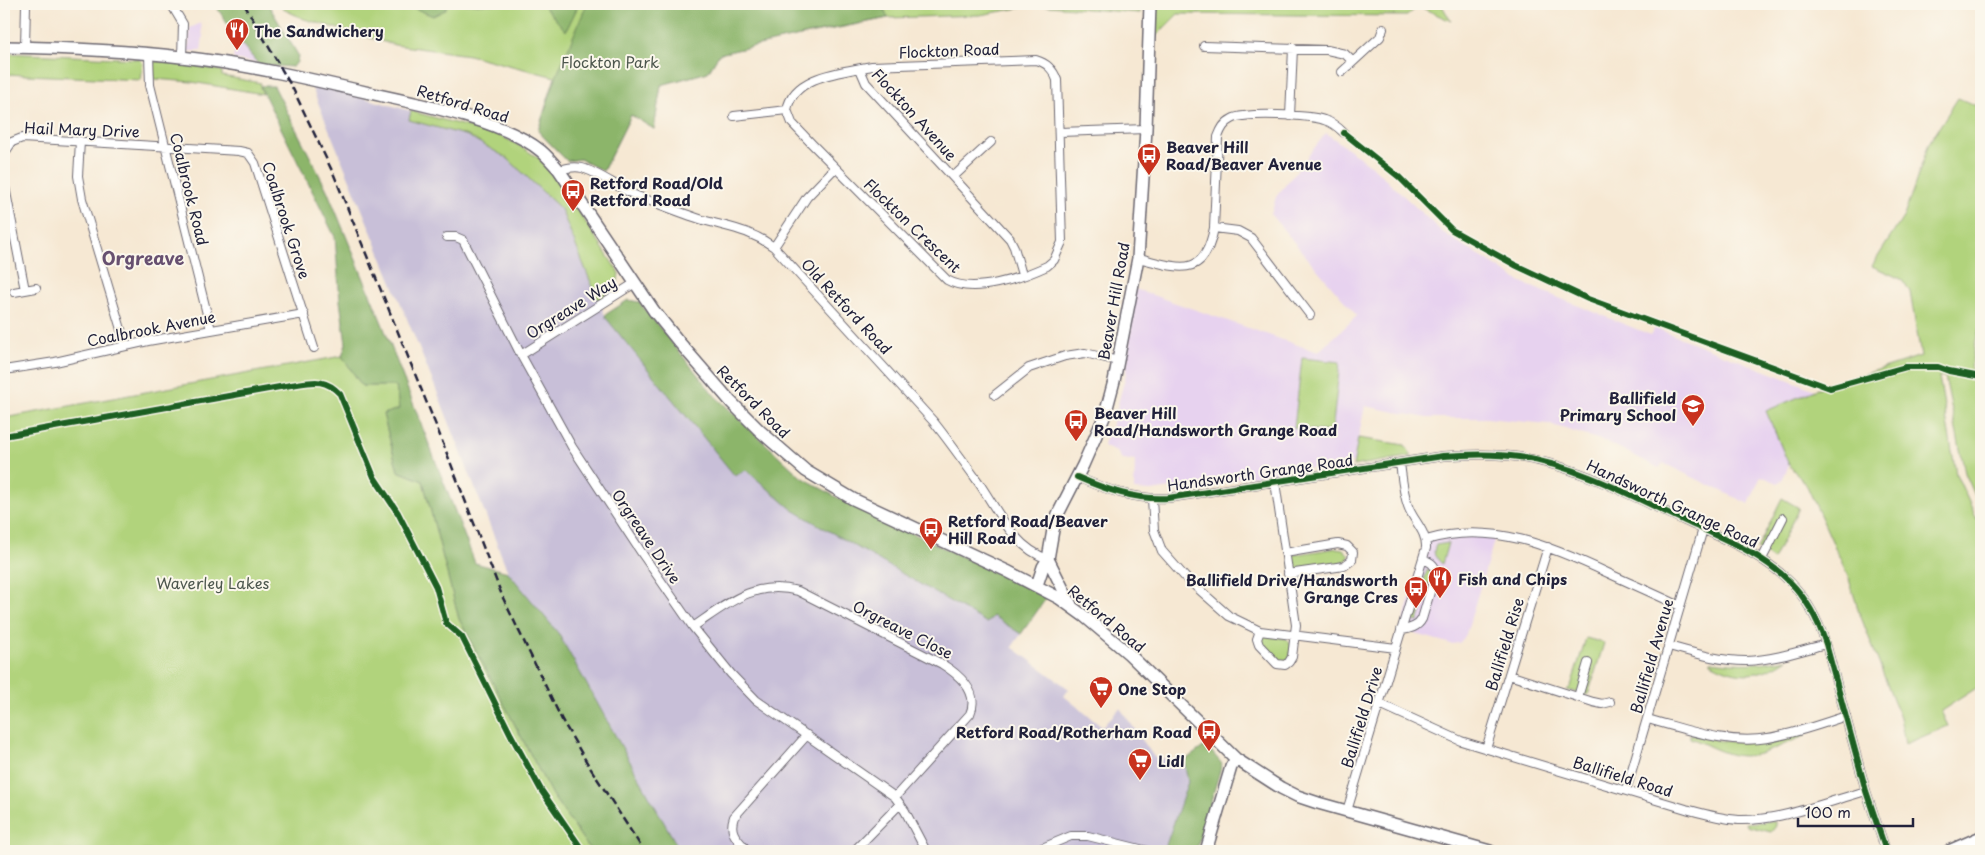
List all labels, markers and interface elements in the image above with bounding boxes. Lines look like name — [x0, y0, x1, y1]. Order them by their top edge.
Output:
restaurant icon: The Sandwichery — [224, 17, 250, 51]
place label: The Sandwichery — [254, 19, 384, 42]
street label: Flockton Road — [898, 37, 1000, 63]
park label: Flockton Park — [561, 50, 659, 73]
street label: Flockton Avenue — [867, 63, 963, 165]
street label: Retford Road — [414, 78, 512, 128]
street label: Hail Mary Drive — [24, 115, 140, 143]
street label: Coalbrook Road — [165, 130, 215, 248]
place label: Beaver Hill Road/Beaver Avenue — [1166, 135, 1322, 175]
bus stop icon: Beaver Hill Road/Beaver Avenue — [1136, 142, 1162, 176]
street label: Coalbrook Grove — [257, 158, 317, 282]
place label: Retford Road/Old Retford Road — [590, 171, 723, 211]
street label: Flockton Crescent — [859, 172, 967, 278]
bus stop icon: Retford Road/Old Retford Road — [560, 178, 586, 212]
street label: Beaver Hill Road — [1091, 240, 1135, 362]
district label: Orgreave — [102, 244, 185, 271]
street label: Old Retford Road — [796, 253, 898, 359]
street label: Orgreave Way — [521, 270, 621, 344]
street label: Coalbrook Avenue — [85, 304, 217, 352]
street label: Retford Road — [712, 359, 796, 443]
place label: Ballifield Primary School — [1560, 386, 1676, 426]
school or university icon: Ballifield Primary School — [1680, 393, 1706, 427]
place label: Beaver Hill Road/Handsworth Grange Road — [1094, 401, 1337, 441]
bus stop icon: Beaver Hill Road/Handsworth Grange Road — [1063, 408, 1089, 442]
street label: Handsworth Grange Road — [1165, 448, 1355, 496]
street label: Handsworth Grange Road — [1583, 453, 1763, 553]
street label: Orgreave Drive — [607, 484, 687, 588]
place label: Retford Road/Beaver Hill Road — [948, 509, 1108, 549]
bus stop icon: Retford Road/Beaver Hill Road — [918, 516, 944, 550]
restaurant icon: Fish and Chips — [1427, 565, 1453, 599]
place label: Fish and Chips — [1458, 567, 1567, 590]
place label: Ballifield Drive/Handsworth Grange Cres — [1186, 568, 1398, 608]
park label: Waverley Lakes — [157, 571, 270, 594]
bus stop icon: Ballifield Drive/Handsworth Grange Cres — [1403, 575, 1429, 609]
street label: Retford Road — [1063, 579, 1151, 657]
street label: Orgreave Close — [849, 594, 957, 664]
street label: Ballifield Rise — [1479, 595, 1529, 693]
street label: Ballifield Avenue — [1624, 596, 1678, 716]
street label: Ballifield Drive — [1335, 663, 1387, 771]
supermarket icon: One Stop — [1088, 675, 1114, 709]
place label: One Stop — [1118, 677, 1186, 700]
bus stop icon: Retford Road/Rotherham Road — [1196, 718, 1222, 752]
place label: Retford Road/Rotherham Road — [956, 720, 1192, 743]
supermarket icon: Lidl — [1127, 747, 1153, 781]
place label: Lidl — [1158, 749, 1185, 772]
street label: Ballifield Road — [1570, 750, 1676, 802]
scale bar — [1798, 795, 1912, 827]
text: 100 m — [1805, 800, 1851, 823]

